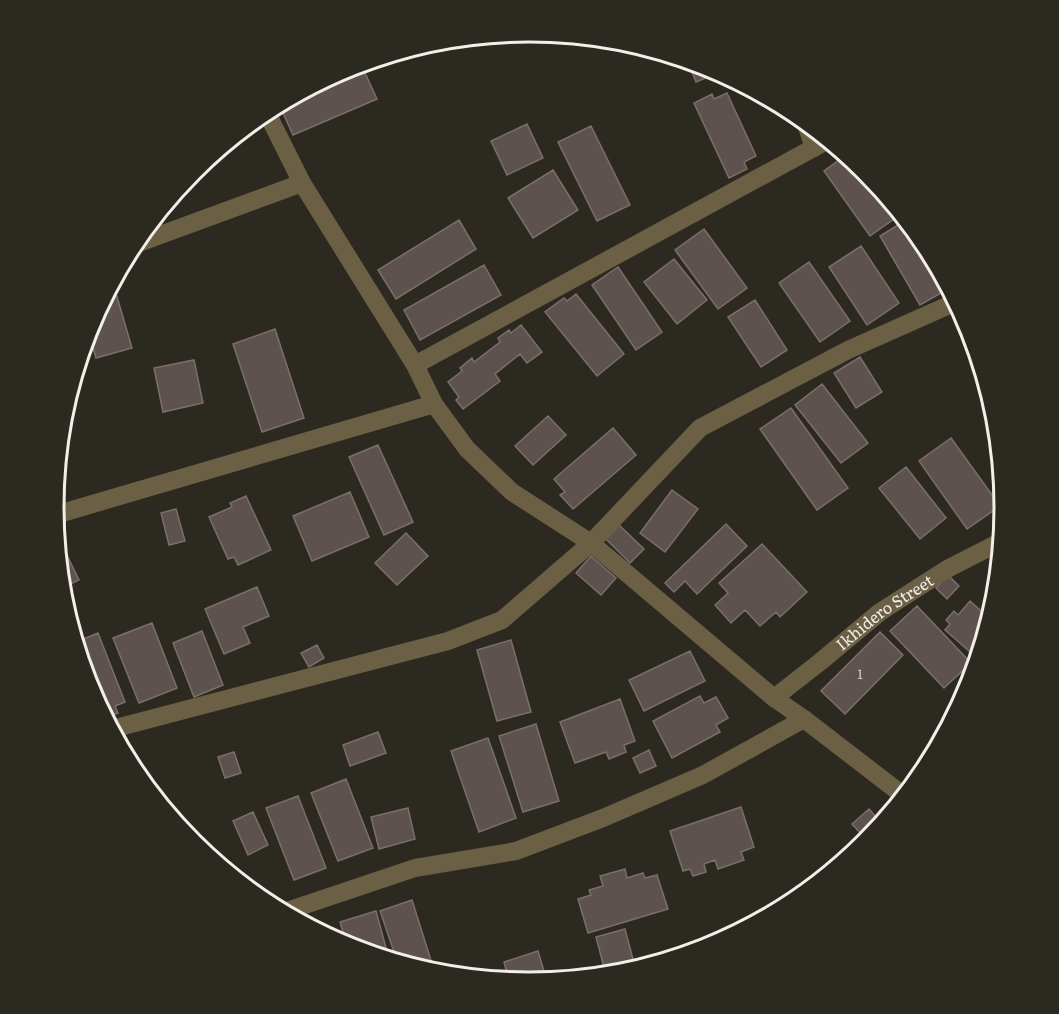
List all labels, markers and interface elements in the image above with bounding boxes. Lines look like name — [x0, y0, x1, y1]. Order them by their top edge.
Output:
street label: Ikhidero Street — [830, 568, 938, 655]
house number: 1 — [857, 663, 863, 683]

